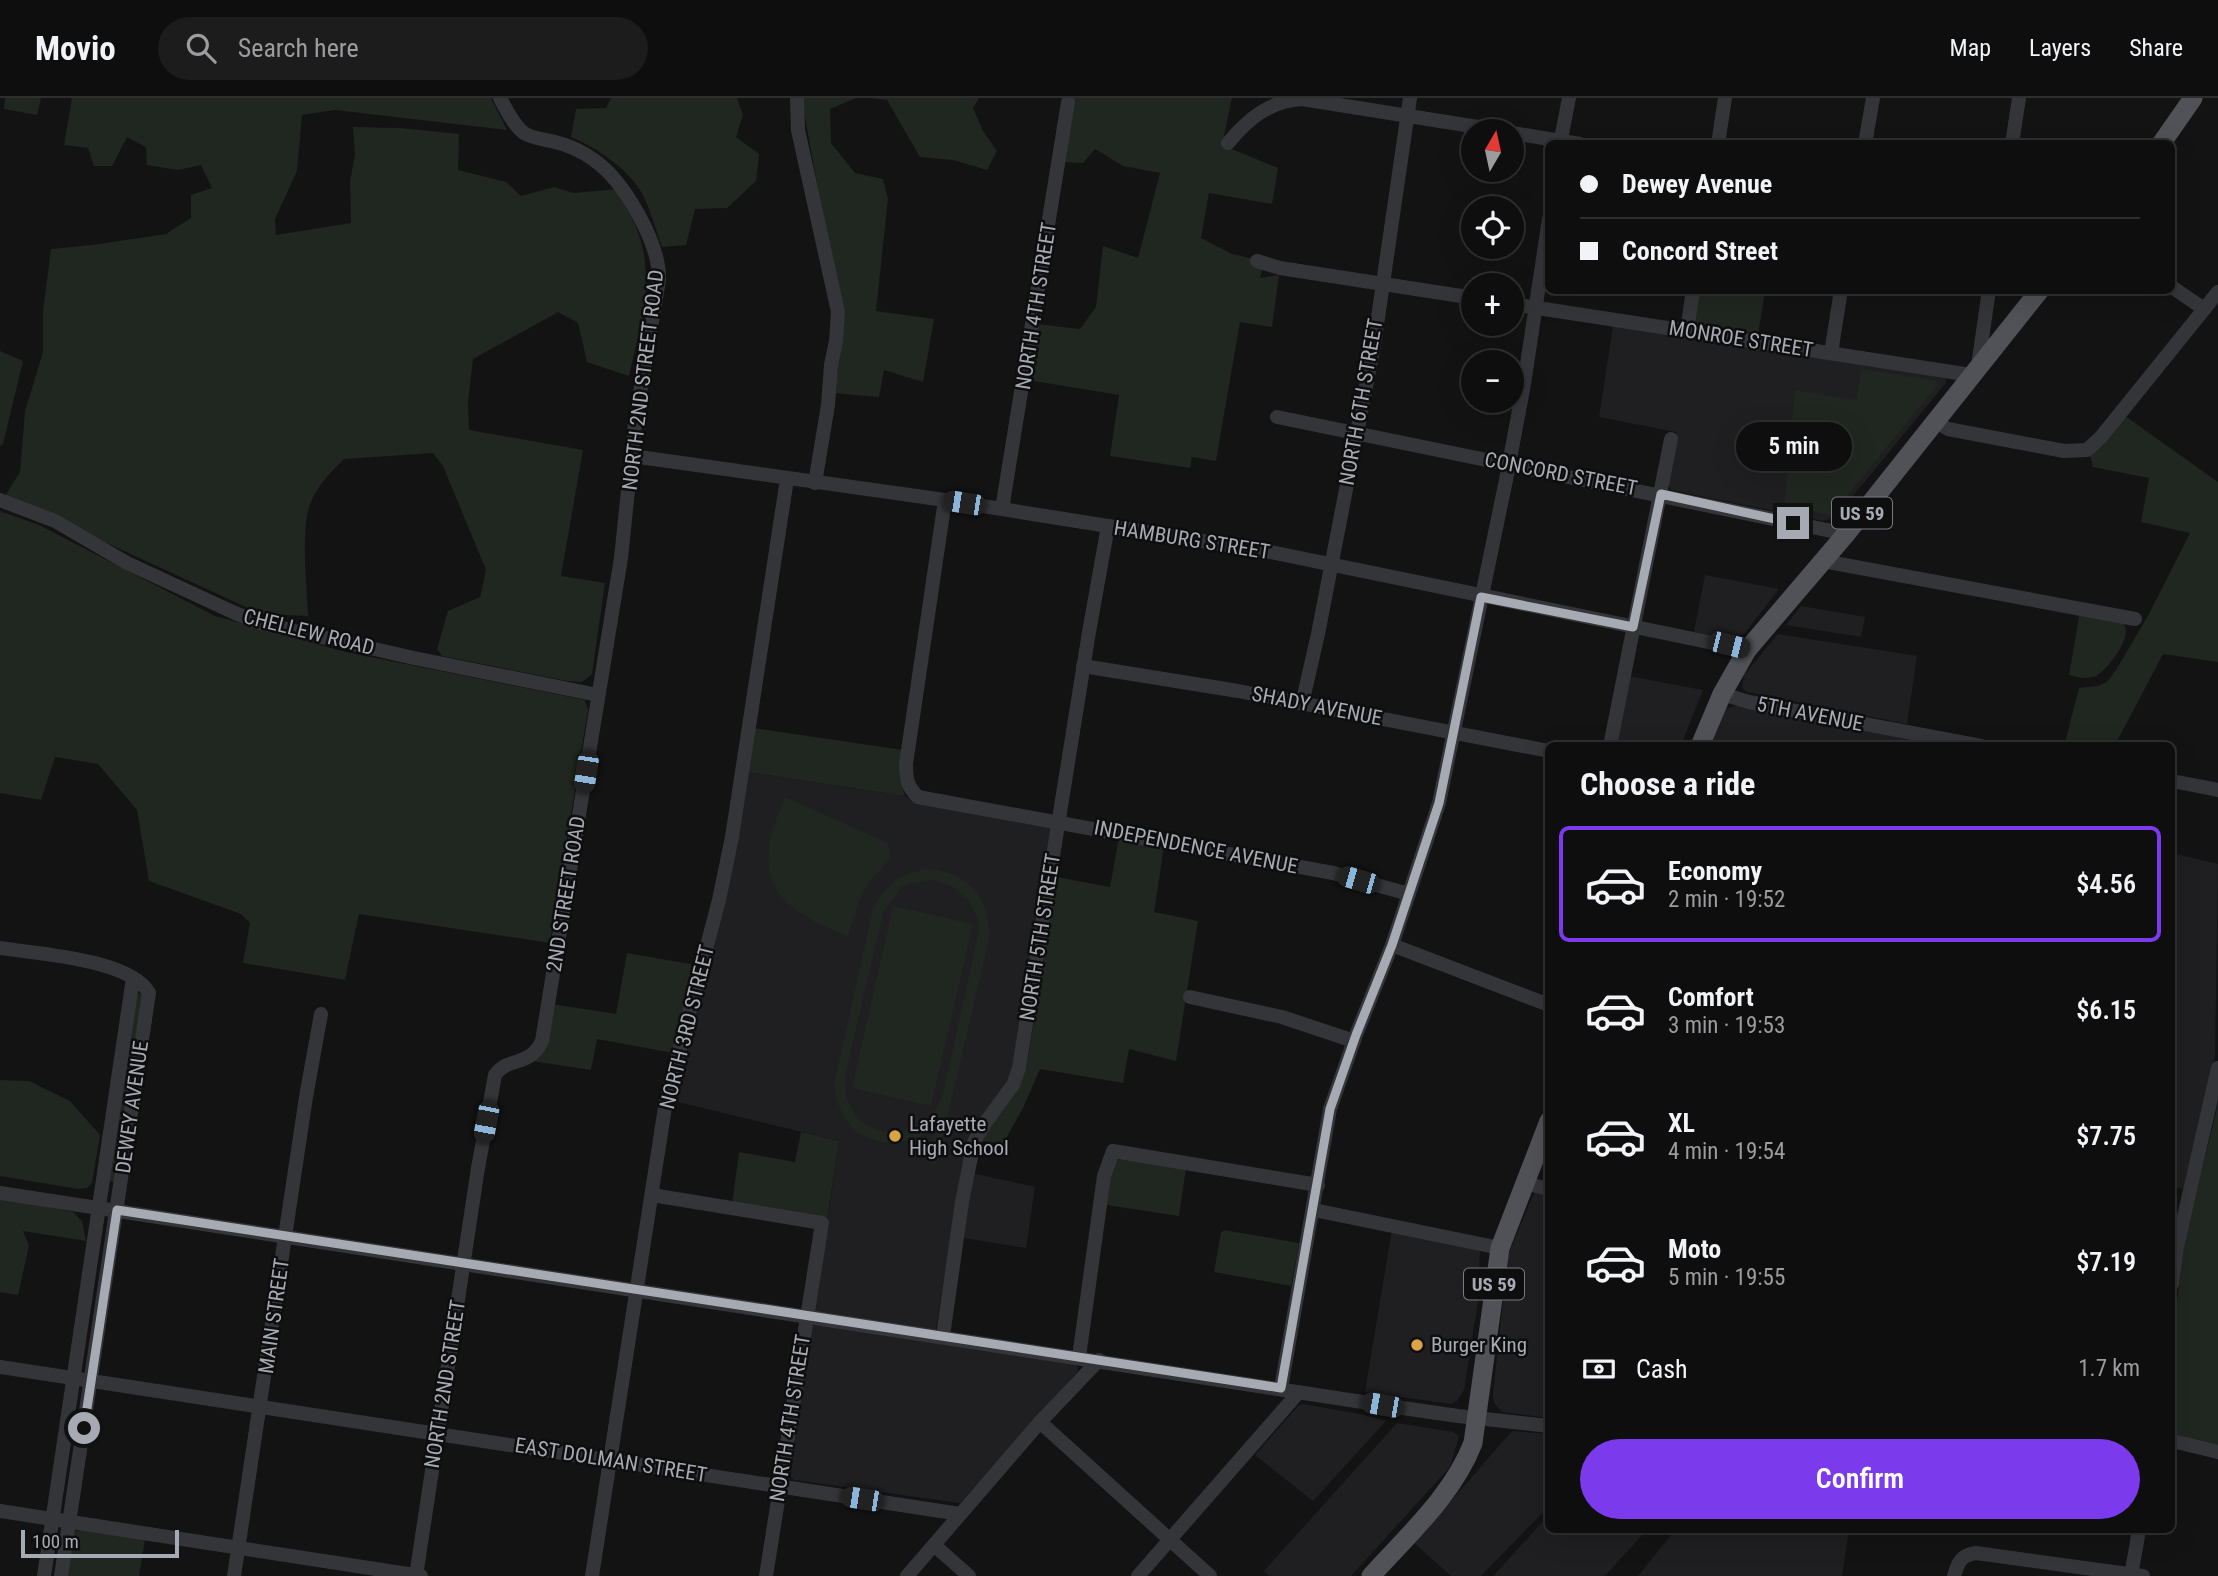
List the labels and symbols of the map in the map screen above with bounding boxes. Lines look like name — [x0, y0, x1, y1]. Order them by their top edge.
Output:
north arrow — [1461, 119, 1524, 182]
street label: NORTH 4TH STREET — [1011, 221, 1061, 391]
street label: NORTH 2ND STREET ROAD — [618, 268, 668, 492]
street label: MONROE STREET — [1667, 316, 1815, 362]
street label: NORTH 6TH STREET — [1335, 317, 1387, 487]
callout: 5 min — [1735, 422, 1851, 470]
street label: CONCORD STREET — [1483, 447, 1639, 501]
car — [942, 489, 987, 517]
road number: US 59 — [1832, 498, 1892, 528]
route end — [1777, 507, 1809, 539]
street label: HAMBURG STREET — [1112, 516, 1272, 564]
street label: CHELLEW ROAD — [241, 604, 377, 660]
car — [1707, 630, 1752, 660]
street label: SHADY AVENUE — [1250, 682, 1384, 730]
street label: 5TH AVENUE — [1755, 692, 1865, 736]
car — [573, 750, 600, 794]
street label: 2ND STREET ROAD — [542, 814, 590, 974]
street label: INDEPENDENCE AVENUE — [1092, 815, 1300, 879]
street label: NORTH 5TH STREET — [1015, 852, 1065, 1022]
car — [1335, 864, 1382, 896]
street label: NORTH 3RD STREET — [655, 943, 719, 1111]
street label: DEWEY AVENUE — [111, 1039, 153, 1175]
car — [472, 1099, 501, 1145]
place label: Lafayette High School — [909, 1112, 1009, 1160]
marker: Lafayette High School — [887, 1128, 903, 1144]
street label: MAIN STREET — [254, 1257, 294, 1375]
road number: US 59 — [1464, 1268, 1524, 1300]
street label: NORTH 2ND STREET — [420, 1298, 470, 1470]
street label: NORTH 4TH STREET — [765, 1333, 815, 1503]
place label: Burger King — [1431, 1333, 1527, 1357]
marker: Burger King — [1409, 1337, 1425, 1353]
car — [1360, 1391, 1405, 1419]
route start — [68, 1412, 100, 1444]
street label: EAST DOLMAN STREET — [513, 1433, 709, 1487]
car — [840, 1485, 885, 1513]
scale bar — [21, 1527, 178, 1559]

